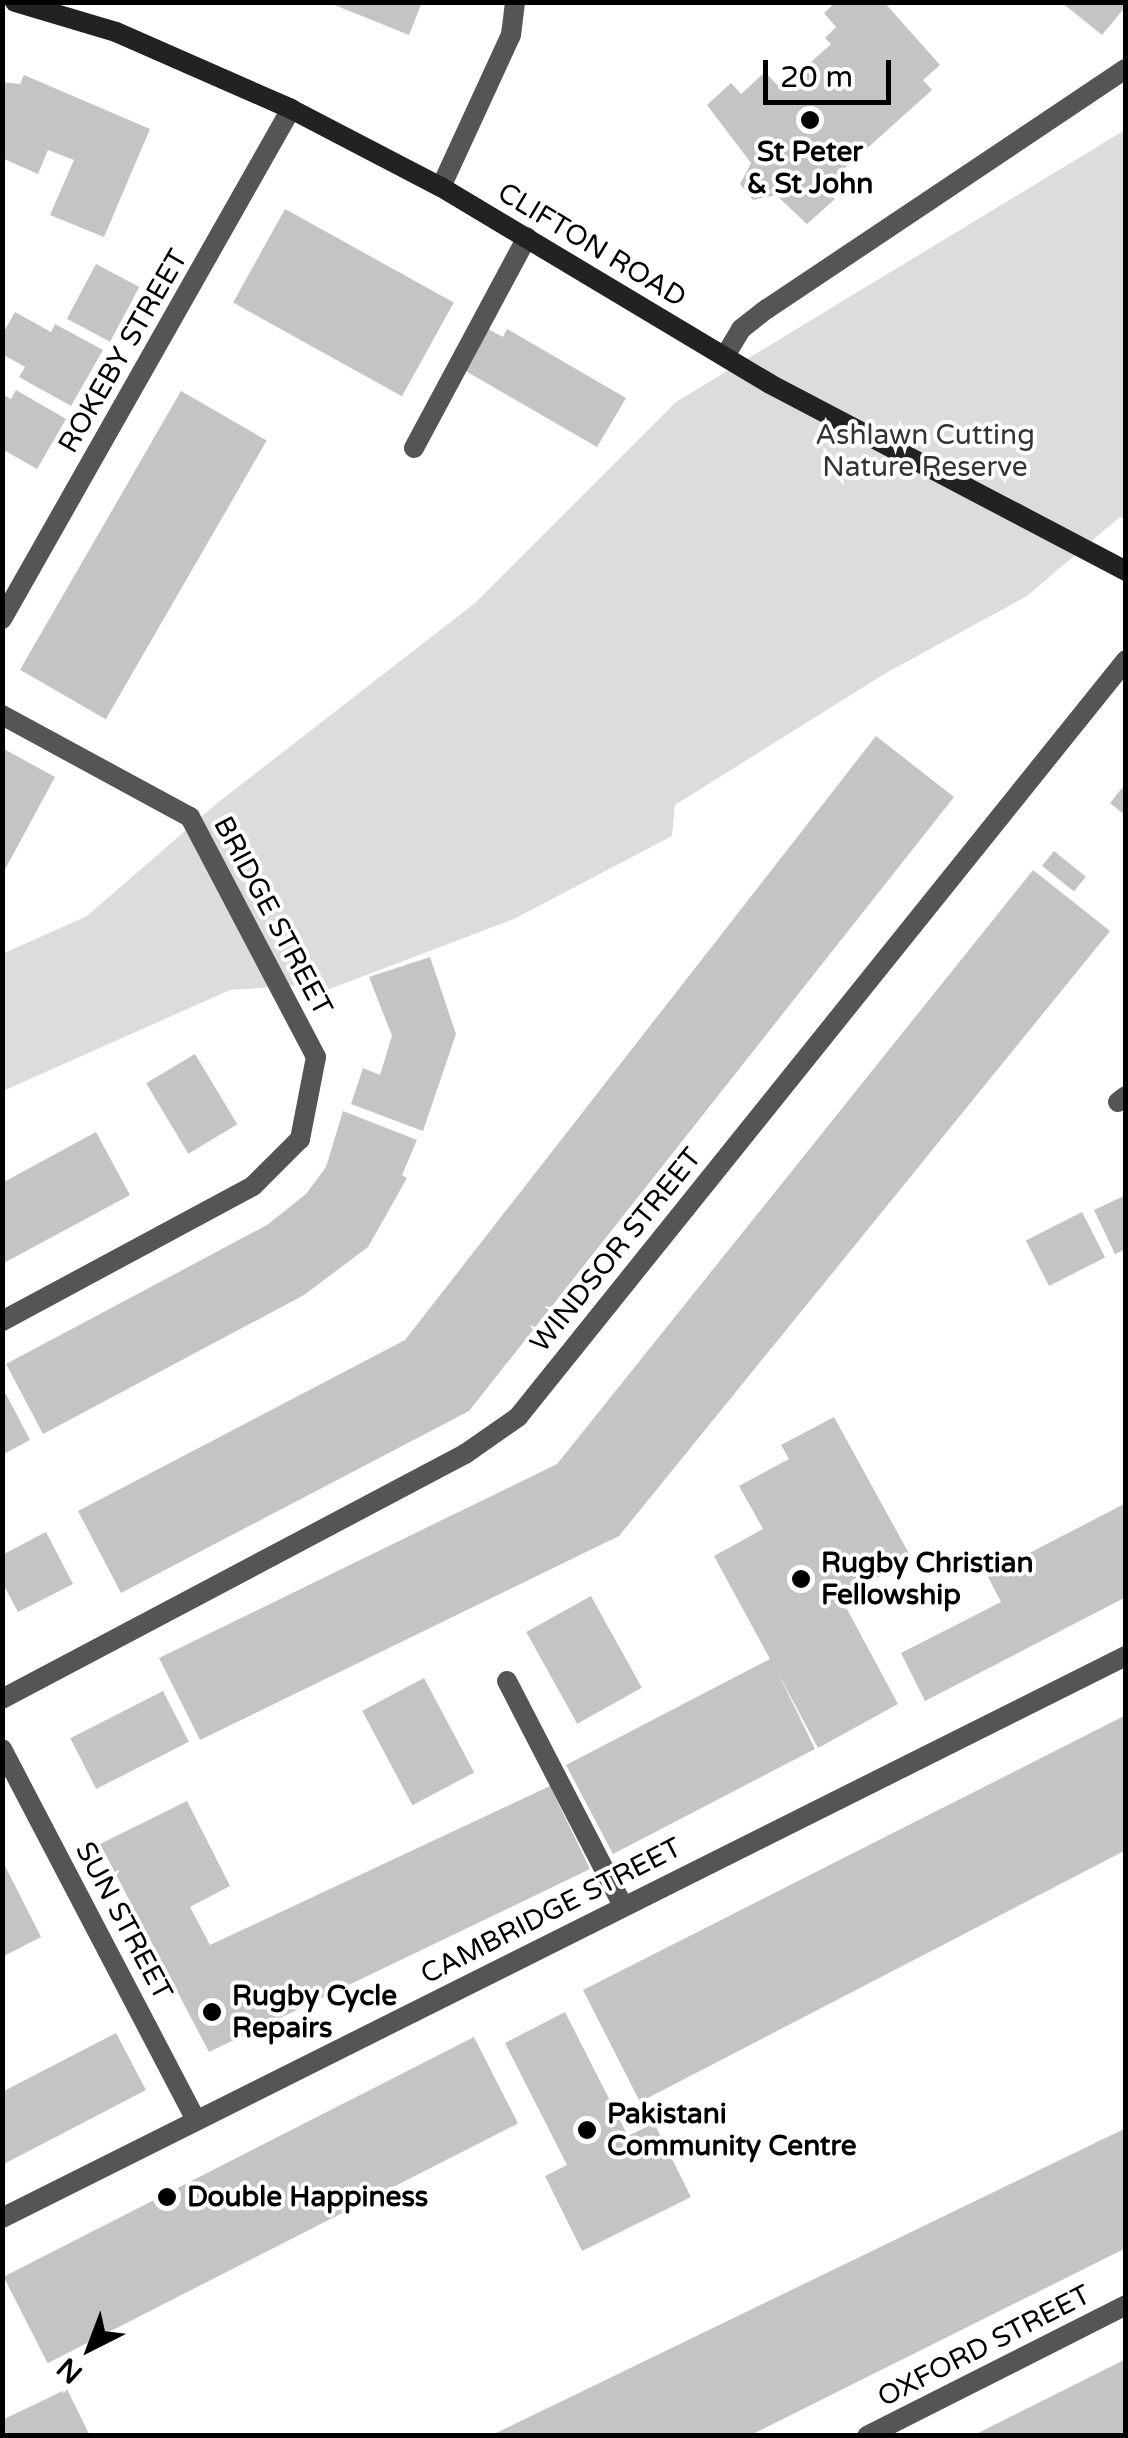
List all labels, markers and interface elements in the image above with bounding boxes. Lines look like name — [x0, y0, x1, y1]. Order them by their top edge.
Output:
scale bar — [768, 40, 896, 102]
text: 20 m — [780, 59, 853, 96]
marker: St Peter & St John — [799, 109, 821, 131]
place label: St Peter & St John — [747, 135, 873, 201]
street label: CLIFTON ROAD — [492, 176, 692, 314]
street label: ROKEBY STREET — [51, 243, 195, 459]
park label: Ashlawn Cutting Nature Reserve — [815, 418, 1035, 484]
street label: BRIDGE STREET — [206, 811, 340, 1021]
street label: WINDSOR STREET — [523, 1141, 709, 1359]
place label: Rugby Christian Fellowship — [821, 1546, 1033, 1612]
marker: Rugby Christian Fellowship — [790, 1568, 812, 1590]
street label: CAMBRIDGE STREET — [415, 1831, 687, 1991]
street label: SUN STREET — [68, 1836, 180, 2006]
place label: Rugby Cycle Repairs — [232, 1979, 397, 2045]
marker: Rugby Cycle Repairs — [201, 2001, 223, 2023]
place label: Pakistani Community Centre — [607, 2097, 857, 2163]
marker: Pakistani Community Centre — [576, 2119, 598, 2141]
place label: Double Happiness — [187, 2180, 428, 2214]
marker: Double Happiness — [156, 2186, 178, 2208]
street label: OXFORD STREET — [872, 2278, 1096, 2414]
north arrow — [40, 2298, 140, 2398]
text: N — [50, 2350, 90, 2390]

